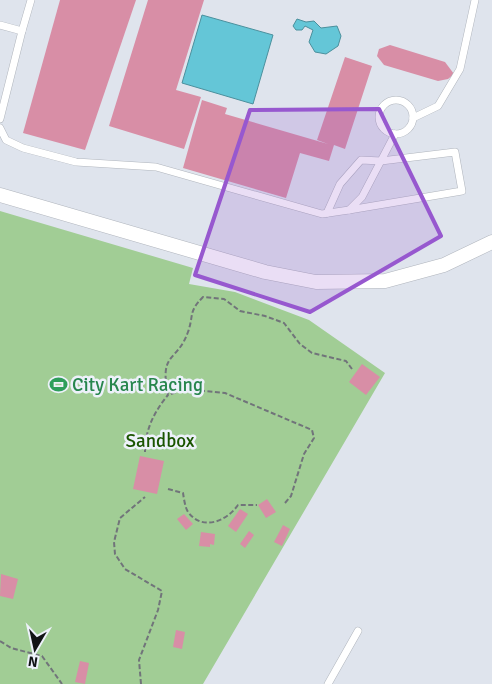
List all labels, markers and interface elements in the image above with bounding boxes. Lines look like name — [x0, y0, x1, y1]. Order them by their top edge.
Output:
place label: City Kart Racing — [72, 373, 203, 397]
sports icon: City Kart Racing — [48, 375, 68, 395]
park label: Sandbox — [126, 429, 195, 453]
north arrow — [10, 624, 60, 674]
text: N — [27, 652, 39, 671]

